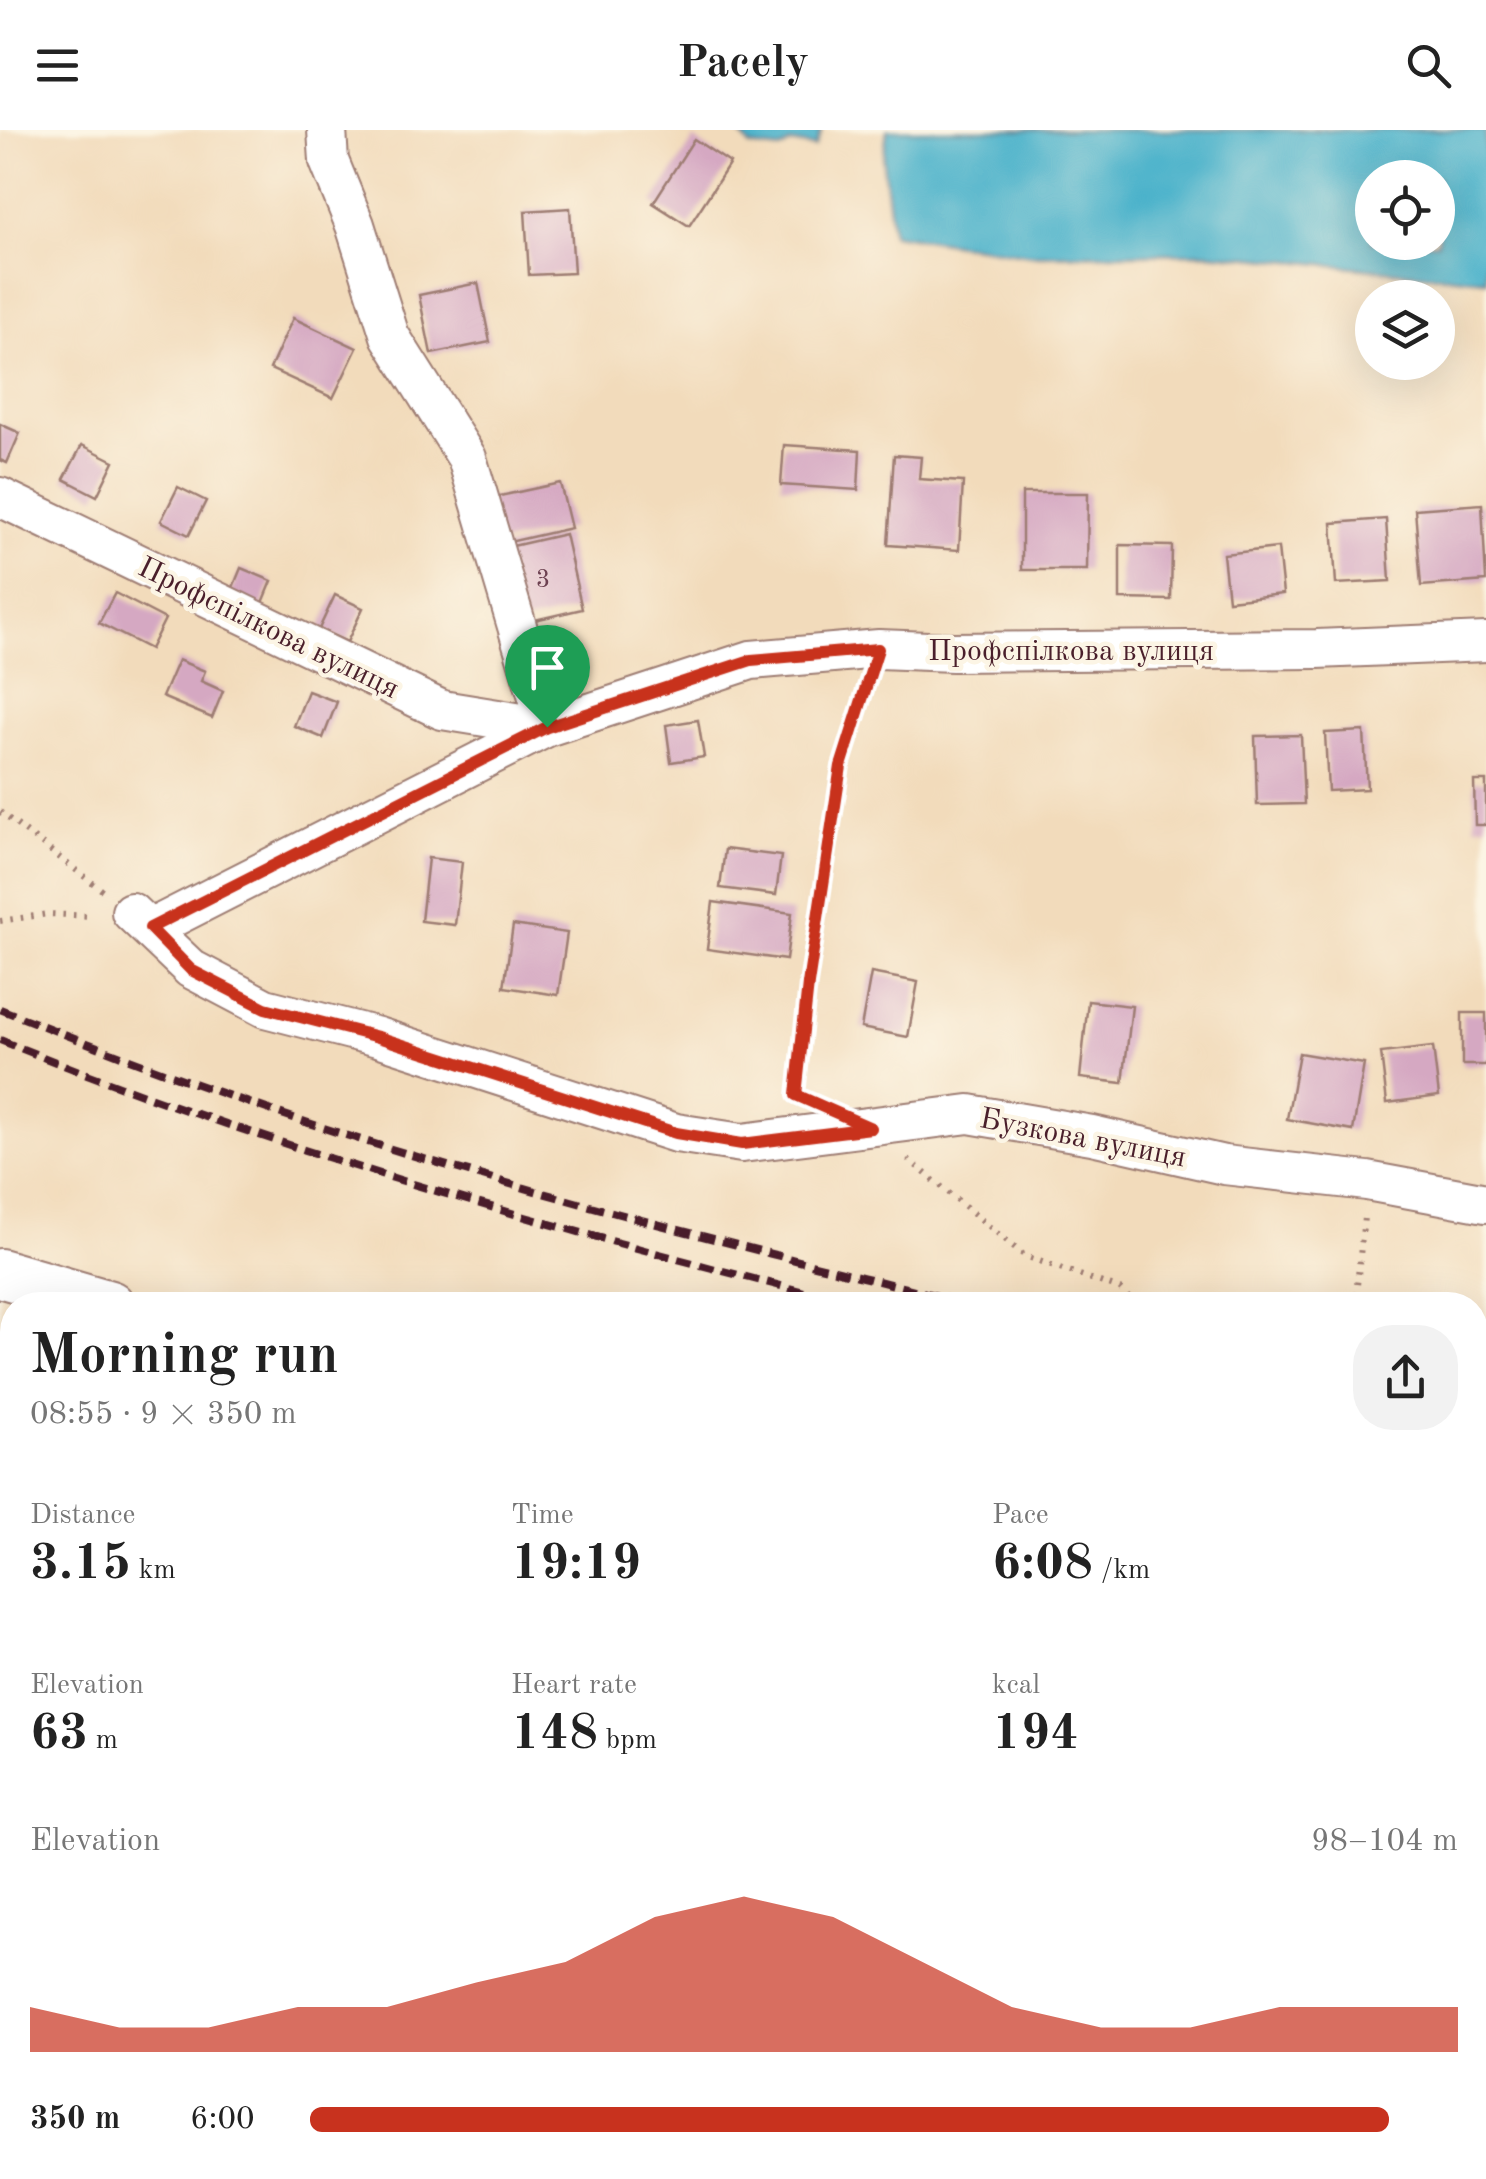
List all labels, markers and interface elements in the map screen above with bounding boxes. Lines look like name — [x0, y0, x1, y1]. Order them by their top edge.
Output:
icon: menu — [30, 38, 85, 93]
icon: search — [1401, 38, 1456, 93]
text: Pacely — [677, 42, 809, 87]
map controls — [1355, 160, 1455, 380]
button: locate — [1355, 160, 1455, 260]
button: layers — [1355, 280, 1455, 380]
street label: Профспілкова вулиця — [133, 553, 403, 705]
house number: 3 — [536, 568, 550, 593]
pin — [505, 625, 590, 728]
street label: Профспілкова вулиця — [928, 637, 1214, 667]
icon: arrive — [520, 640, 575, 695]
street label: Бузкова вулиця — [977, 1104, 1188, 1174]
button: share — [1353, 1325, 1458, 1430]
text: Morning run — [30, 1330, 339, 1385]
text: 08:55 · 9 × 350 m — [30, 1399, 297, 1431]
text: Distance — [30, 1502, 135, 1530]
text: Time — [511, 1502, 574, 1530]
text: Pace — [992, 1502, 1049, 1530]
text: 3.15 — [30, 1540, 131, 1590]
text: 19:19 — [511, 1540, 641, 1590]
text: 6:08 — [992, 1540, 1093, 1590]
text: km — [131, 1557, 176, 1585]
text: /km — [1093, 1557, 1150, 1585]
text: Elevation — [30, 1672, 144, 1700]
text: Heart rate — [511, 1672, 637, 1700]
text: kcal — [992, 1672, 1040, 1700]
text: 63 — [30, 1710, 88, 1760]
text: 148 — [511, 1710, 598, 1760]
text: 194 — [992, 1710, 1079, 1760]
text: m — [88, 1727, 118, 1755]
text: bpm — [598, 1727, 657, 1755]
text: Elevation — [30, 1826, 160, 1858]
text: 98–104 m — [1311, 1826, 1458, 1858]
text: 350 m — [30, 2104, 120, 2136]
text: 6:00 — [190, 2104, 255, 2136]

